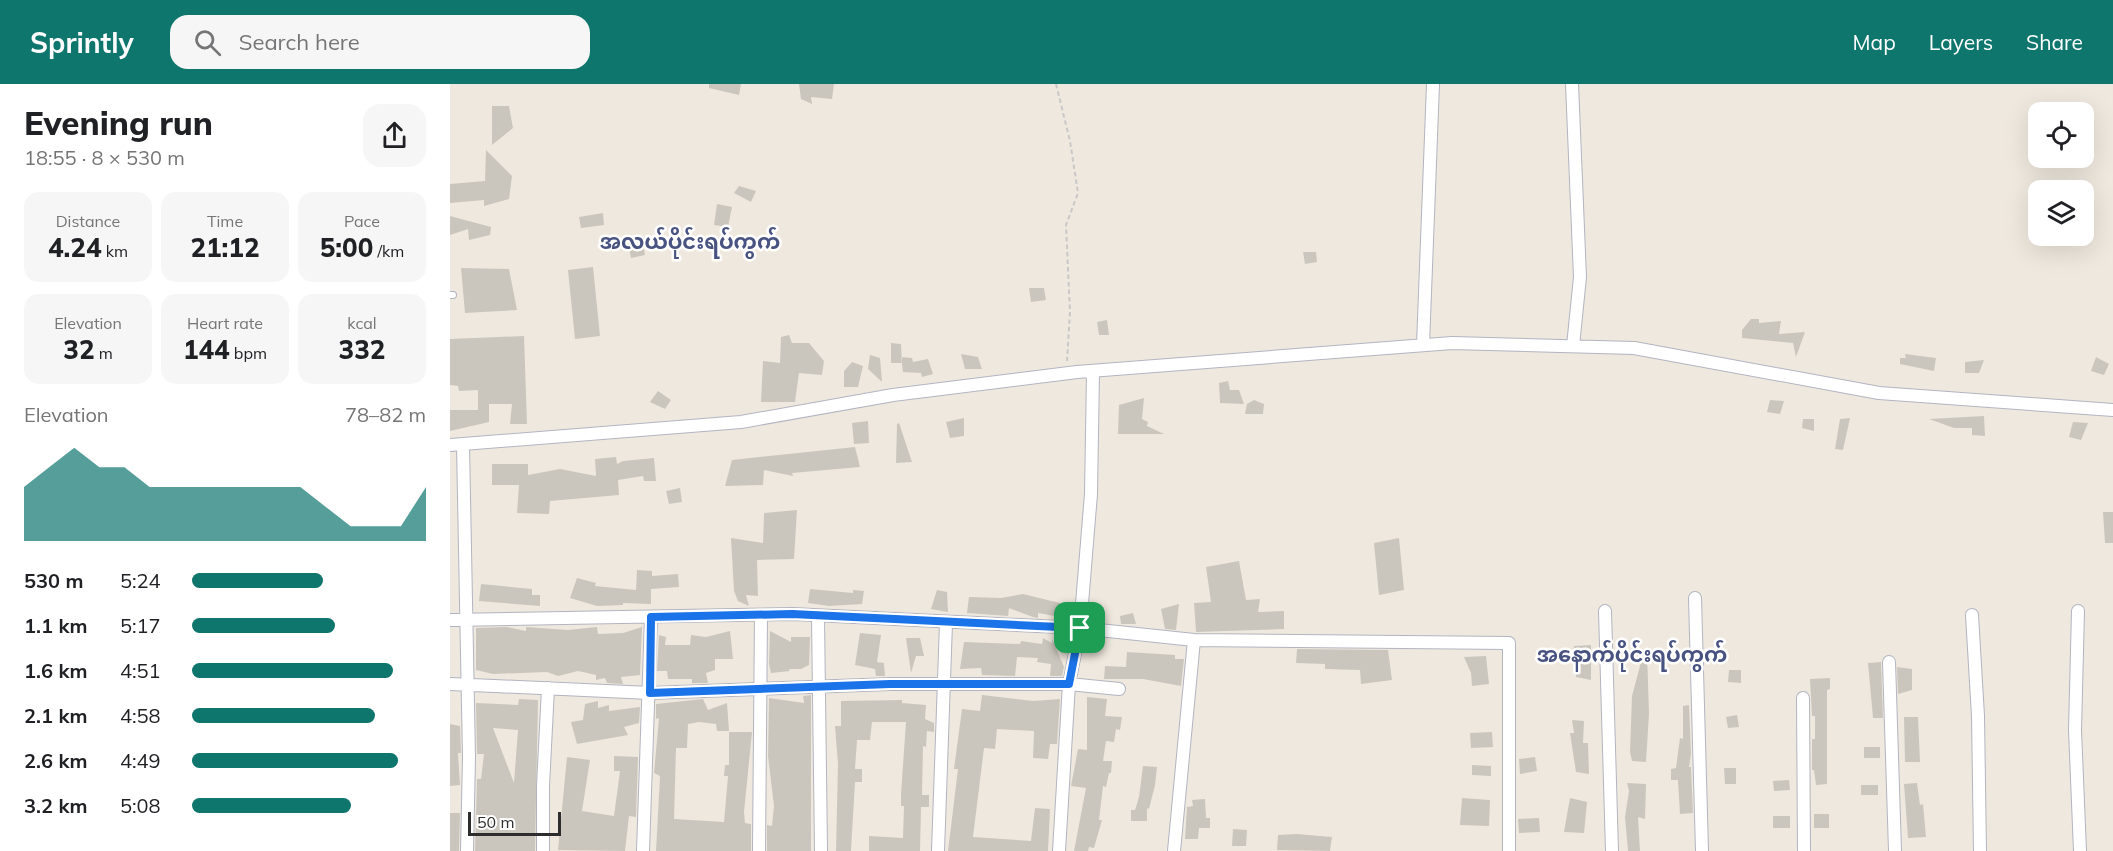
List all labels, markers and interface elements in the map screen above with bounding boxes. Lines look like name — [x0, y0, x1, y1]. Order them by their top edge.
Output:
search box — [170, 15, 590, 69]
text: Sprintly — [30, 25, 134, 60]
icon: search — [191, 26, 224, 59]
text: Search here — [239, 28, 360, 56]
text: Map — [1853, 29, 1896, 55]
text: Layers — [1929, 29, 1993, 55]
text: Share — [2026, 29, 2083, 55]
text: Evening run — [24, 102, 213, 143]
map controls — [2028, 102, 2094, 246]
button: locate — [2028, 102, 2094, 168]
button: share — [363, 104, 426, 167]
text: 18:55 · 8 × 530 m — [24, 145, 185, 170]
button: layers — [2028, 180, 2094, 246]
text: Distance — [56, 211, 120, 231]
text: Time — [207, 211, 243, 231]
text: Pace — [344, 211, 380, 231]
district label: အလယ်ပိုင်းရပ်ကွက် — [600, 226, 780, 259]
text: 4.24 — [48, 231, 102, 264]
text: 21:12 — [190, 231, 260, 264]
text: 5:00 — [320, 231, 373, 264]
text: km — [102, 241, 128, 261]
text: /km — [373, 241, 404, 261]
text: Elevation — [54, 313, 122, 333]
text: Heart rate — [187, 313, 263, 333]
text: kcal — [347, 313, 377, 333]
text: 32 — [63, 333, 94, 366]
text: 144 — [183, 333, 230, 366]
text: 332 — [339, 333, 385, 366]
text: m — [94, 343, 113, 363]
text: bpm — [230, 343, 267, 363]
text: Elevation — [24, 402, 109, 427]
text: 78–82 m — [345, 402, 426, 427]
text: 530 m — [24, 568, 83, 593]
text: 5:24 — [120, 568, 161, 593]
pin — [1054, 602, 1105, 653]
icon: arrive — [1063, 611, 1096, 644]
text: 1.1 km — [24, 613, 87, 638]
text: 5:17 — [120, 613, 161, 638]
district label: အနောက်ပိုင်းရပ်ကွက် — [1537, 639, 1727, 672]
text: 1.6 km — [24, 658, 87, 683]
text: 4:51 — [120, 658, 161, 683]
text: 2.1 km — [24, 703, 87, 728]
text: 4:58 — [120, 703, 161, 728]
text: 2.6 km — [24, 748, 87, 773]
text: 4:49 — [120, 748, 161, 773]
text: 3.2 km — [24, 793, 87, 818]
text: 5:08 — [120, 793, 161, 818]
scale bar — [468, 809, 561, 836]
text: 50 m — [477, 812, 514, 832]

